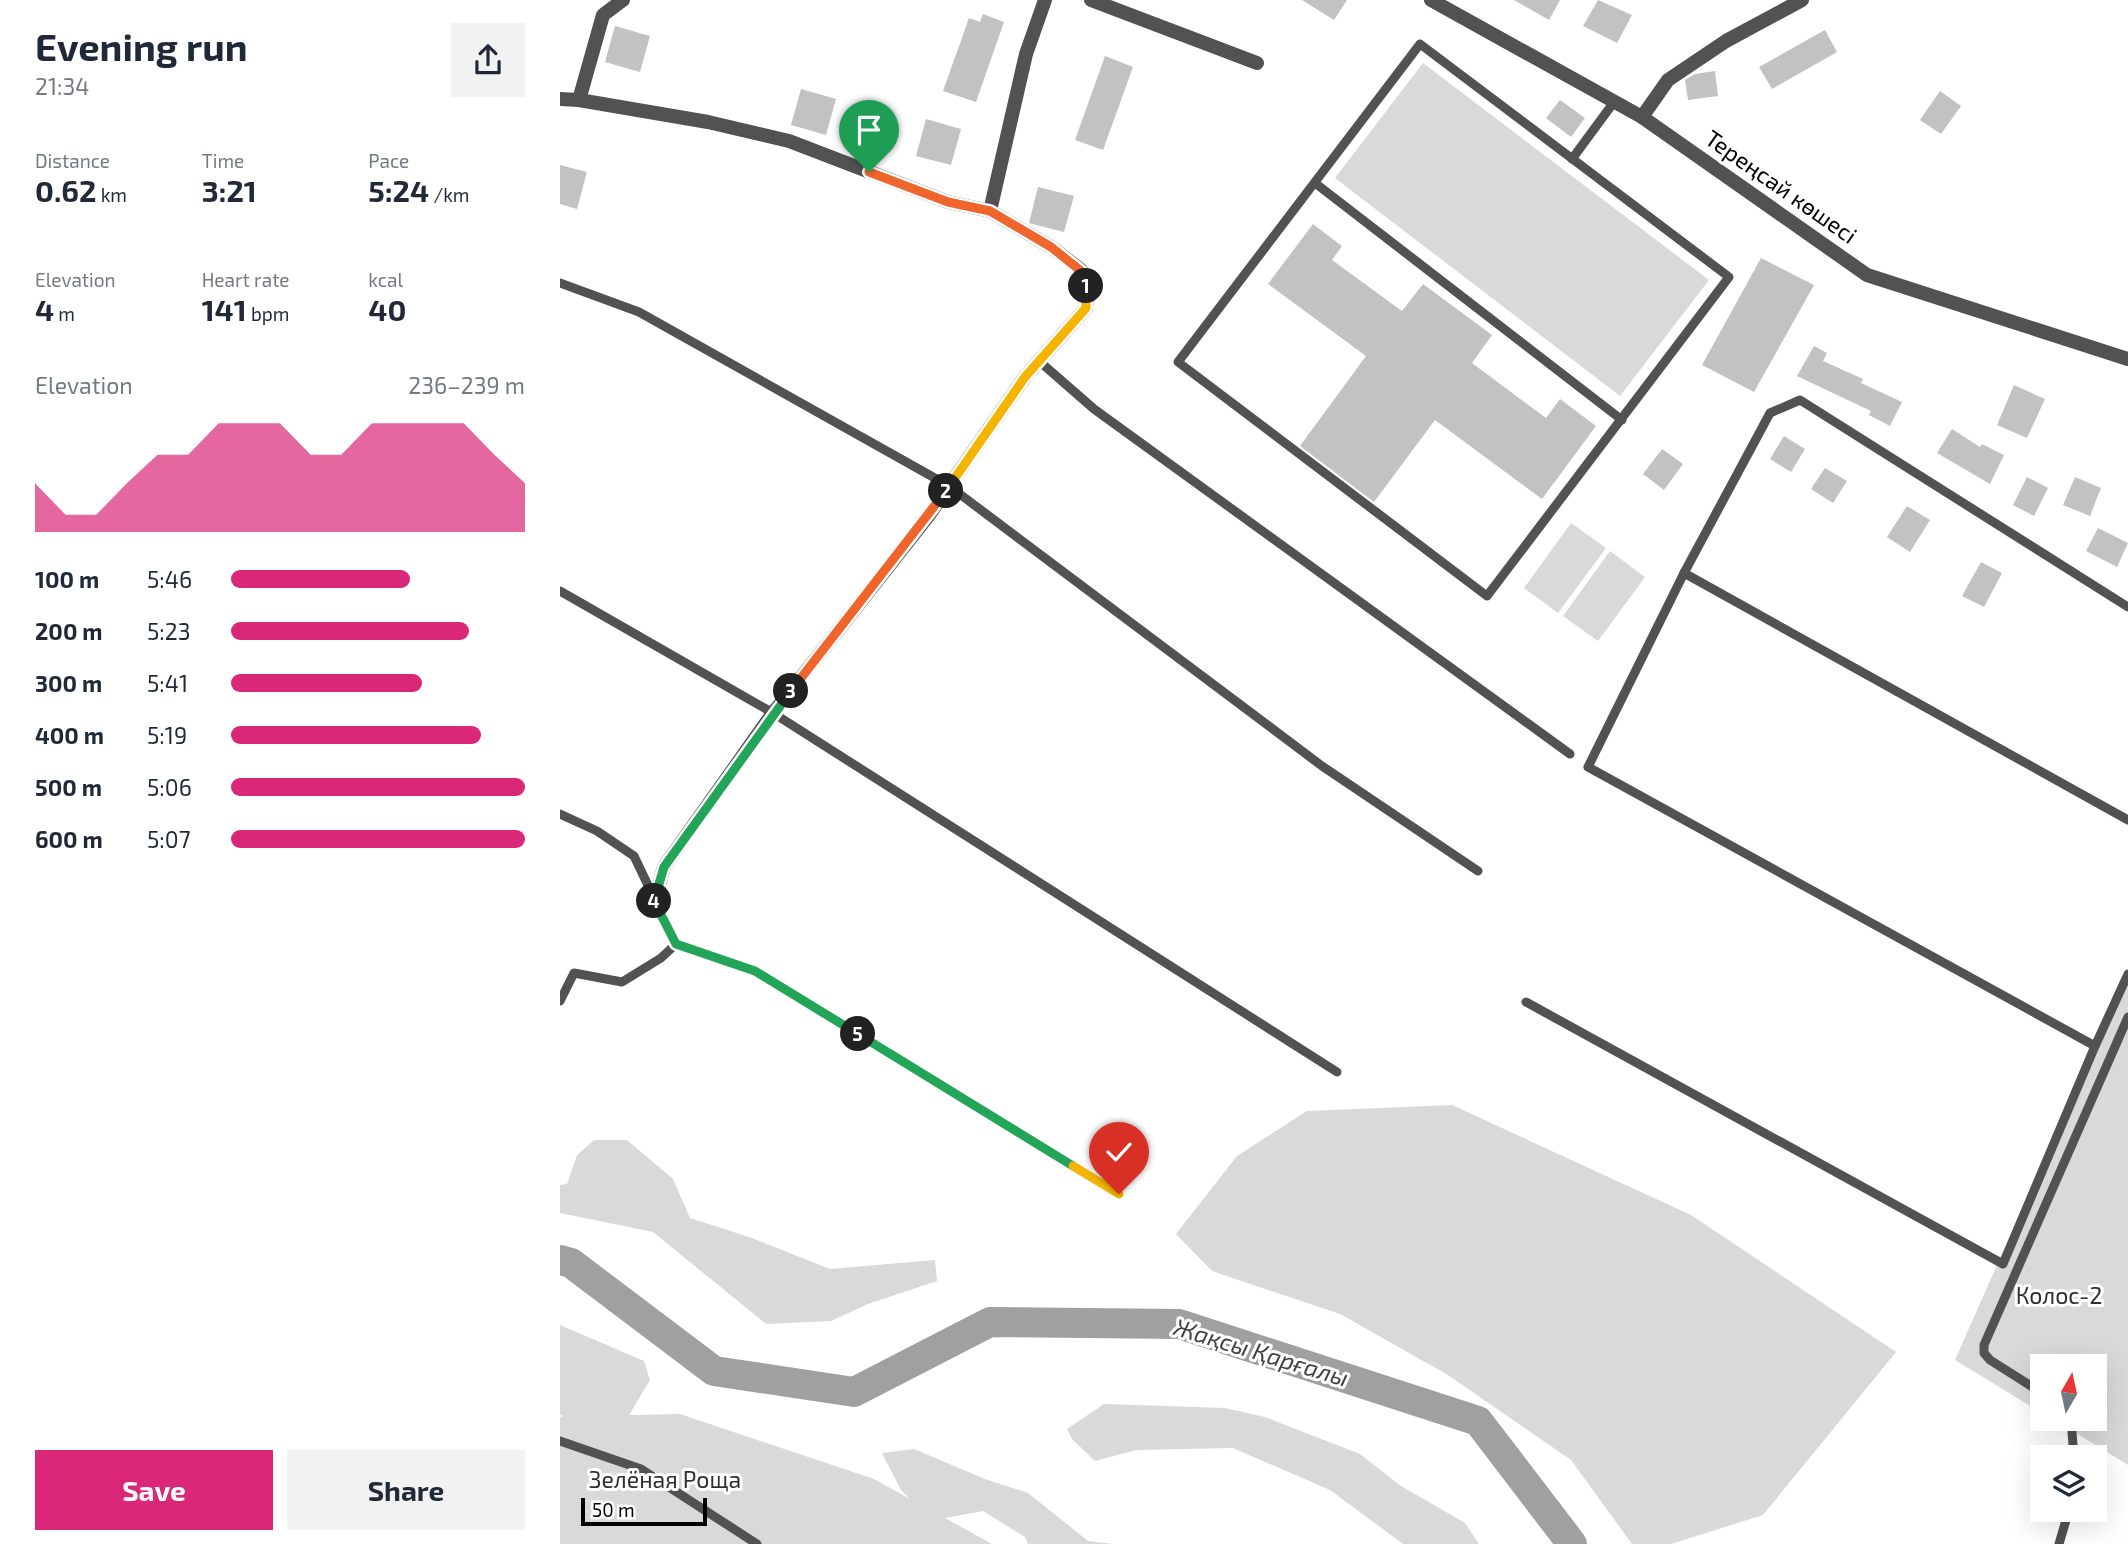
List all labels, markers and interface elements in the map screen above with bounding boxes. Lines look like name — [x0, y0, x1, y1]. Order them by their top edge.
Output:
text: Evening run — [35, 23, 248, 69]
button: share — [451, 23, 525, 97]
text: 21:34 — [35, 72, 89, 100]
pin — [839, 100, 899, 172]
icon: arrive — [850, 111, 888, 149]
street label: Тереңсай көшесі — [1700, 124, 1863, 249]
text: Distance — [35, 149, 110, 172]
text: Time — [202, 149, 244, 172]
text: Pace — [368, 149, 409, 172]
text: 0.62 — [35, 172, 96, 208]
text: 3:21 — [202, 172, 257, 208]
text: 5:24 — [368, 172, 429, 208]
text: km — [96, 183, 127, 206]
text: /km — [429, 183, 470, 206]
text: Elevation — [35, 268, 116, 291]
text: Heart rate — [202, 268, 290, 291]
text: kcal — [368, 268, 403, 291]
pin: 1 — [1068, 268, 1104, 304]
text: 1 — [1081, 274, 1090, 297]
text: 4 — [35, 291, 54, 327]
text: 141 — [202, 291, 247, 327]
text: 40 — [368, 291, 406, 327]
text: m — [54, 302, 75, 325]
text: bpm — [247, 302, 289, 325]
text: Elevation — [35, 371, 133, 399]
text: 236–239 m — [408, 371, 525, 399]
pin: 2 — [928, 474, 964, 508]
text: 2 — [940, 479, 951, 502]
text: 100 m — [35, 565, 99, 593]
text: 5:46 — [147, 565, 192, 593]
text: 200 m — [35, 617, 103, 645]
text: 5:23 — [147, 617, 190, 645]
text: 300 m — [35, 669, 102, 697]
text: 5:41 — [147, 669, 188, 697]
pin: 3 — [774, 674, 808, 708]
text: 3 — [785, 679, 796, 702]
text: 400 m — [35, 721, 104, 749]
text: 5:19 — [147, 721, 187, 749]
text: 500 m — [35, 773, 102, 801]
text: 5:06 — [147, 773, 192, 801]
text: 600 m — [35, 825, 103, 853]
text: 5:07 — [147, 825, 190, 853]
pin: 4 — [636, 884, 672, 918]
text: 4 — [647, 889, 660, 912]
pin: 5 — [840, 1016, 876, 1052]
text: 5 — [852, 1022, 863, 1045]
pin — [1089, 1122, 1149, 1194]
icon: check — [1100, 1133, 1138, 1171]
park label: Колос-2 — [2016, 1281, 2102, 1309]
water label: Жақсы Қарғалы — [1170, 1311, 1352, 1392]
north arrow — [2030, 1354, 2107, 1432]
map controls — [2030, 1354, 2107, 1522]
button: layers — [2030, 1445, 2107, 1522]
button: Save — [35, 1450, 273, 1530]
button: Share — [287, 1450, 525, 1530]
park label: Зелёная Роща — [589, 1465, 741, 1493]
scale bar — [581, 1495, 707, 1527]
text: 50 m — [592, 1498, 635, 1521]

